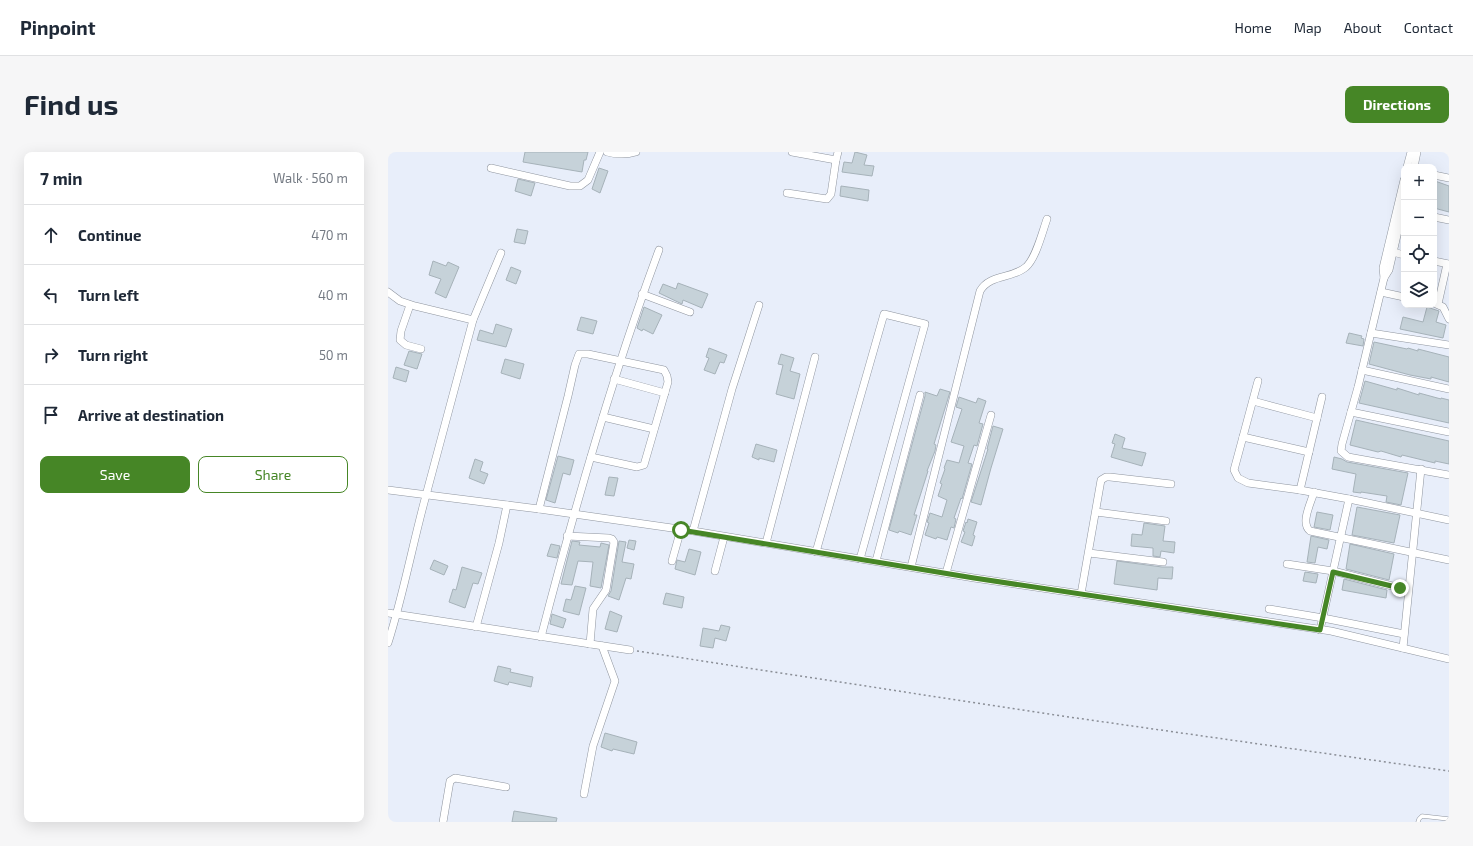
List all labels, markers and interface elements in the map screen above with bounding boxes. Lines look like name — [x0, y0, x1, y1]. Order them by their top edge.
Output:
text: Pinpoint — [20, 16, 95, 39]
text: Home — [1235, 19, 1272, 36]
text: Map — [1294, 19, 1322, 36]
text: About — [1344, 19, 1382, 36]
text: Contact — [1404, 19, 1453, 36]
button: Directions — [1345, 86, 1449, 123]
text: Find us — [24, 87, 118, 121]
map controls — [1401, 164, 1437, 308]
button: + — [1401, 164, 1437, 200]
text: 7 min — [40, 168, 83, 188]
text: Walk · 560 m — [273, 170, 348, 186]
button: − — [1401, 200, 1437, 236]
icon: ahead — [40, 224, 62, 246]
text: Continue — [78, 226, 141, 244]
text: 470 m — [311, 227, 348, 243]
button: locate — [1401, 236, 1437, 272]
button: layers — [1401, 272, 1437, 308]
icon: left — [40, 284, 62, 306]
text: Turn left — [78, 286, 139, 304]
text: 40 m — [318, 287, 348, 303]
icon: right — [40, 344, 62, 366]
text: Turn right — [78, 346, 148, 364]
text: 50 m — [319, 347, 348, 363]
icon: arrive — [40, 404, 62, 426]
text: Arrive at destination — [78, 406, 224, 424]
button: Save — [40, 456, 190, 493]
button: Share — [198, 456, 348, 493]
route start — [672, 521, 690, 539]
route end — [1391, 579, 1409, 597]

